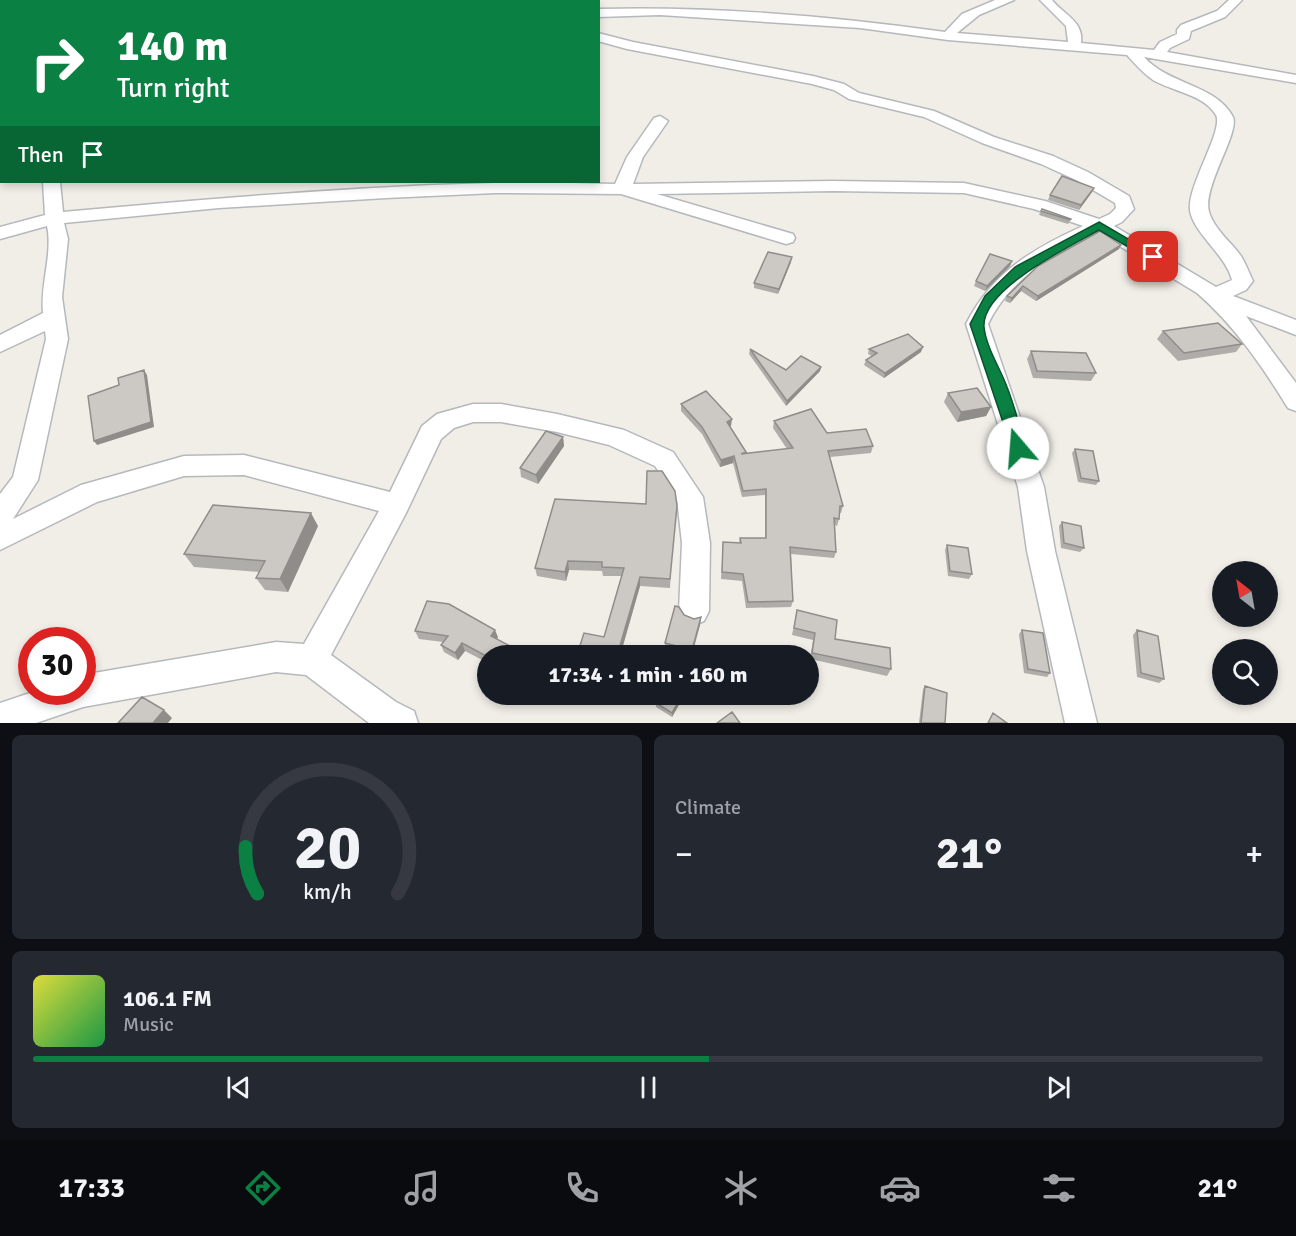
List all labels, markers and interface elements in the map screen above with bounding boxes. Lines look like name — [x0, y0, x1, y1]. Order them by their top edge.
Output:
text: 140 m — [117, 21, 228, 72]
icon: right — [18, 24, 96, 102]
text: Turn right — [117, 72, 230, 105]
icon: arrive — [76, 138, 109, 171]
text: Then — [18, 141, 64, 168]
pin — [1127, 231, 1178, 282]
icon: arrive — [1136, 240, 1169, 273]
position arrow — [986, 416, 1050, 480]
north arrow — [1212, 561, 1278, 627]
map controls — [1212, 561, 1278, 705]
speed limit sign: 30 — [18, 627, 96, 705]
button: search — [1212, 639, 1278, 705]
text: 17:34 · 1 min · 160 m — [548, 661, 748, 688]
text: Climate — [675, 795, 741, 820]
text: 20 — [293, 809, 361, 886]
text: 21° — [936, 826, 1002, 881]
text: − — [675, 834, 693, 875]
text: + — [1245, 834, 1263, 875]
text: km/h — [303, 879, 351, 905]
text: 106.1 FM — [123, 985, 212, 1012]
text: Music — [123, 1012, 174, 1037]
icon: previous — [222, 1071, 255, 1104]
icon: pause — [632, 1071, 665, 1104]
icon: next — [1042, 1071, 1075, 1104]
icon: directions — [242, 1167, 284, 1209]
icon: music — [401, 1167, 443, 1209]
icon: phone — [561, 1167, 603, 1209]
icon: climate — [720, 1167, 762, 1209]
icon: car — [879, 1167, 921, 1209]
icon: filters — [1038, 1167, 1080, 1209]
text: 17:33 — [59, 1172, 125, 1205]
text: 21° — [1197, 1172, 1237, 1205]

